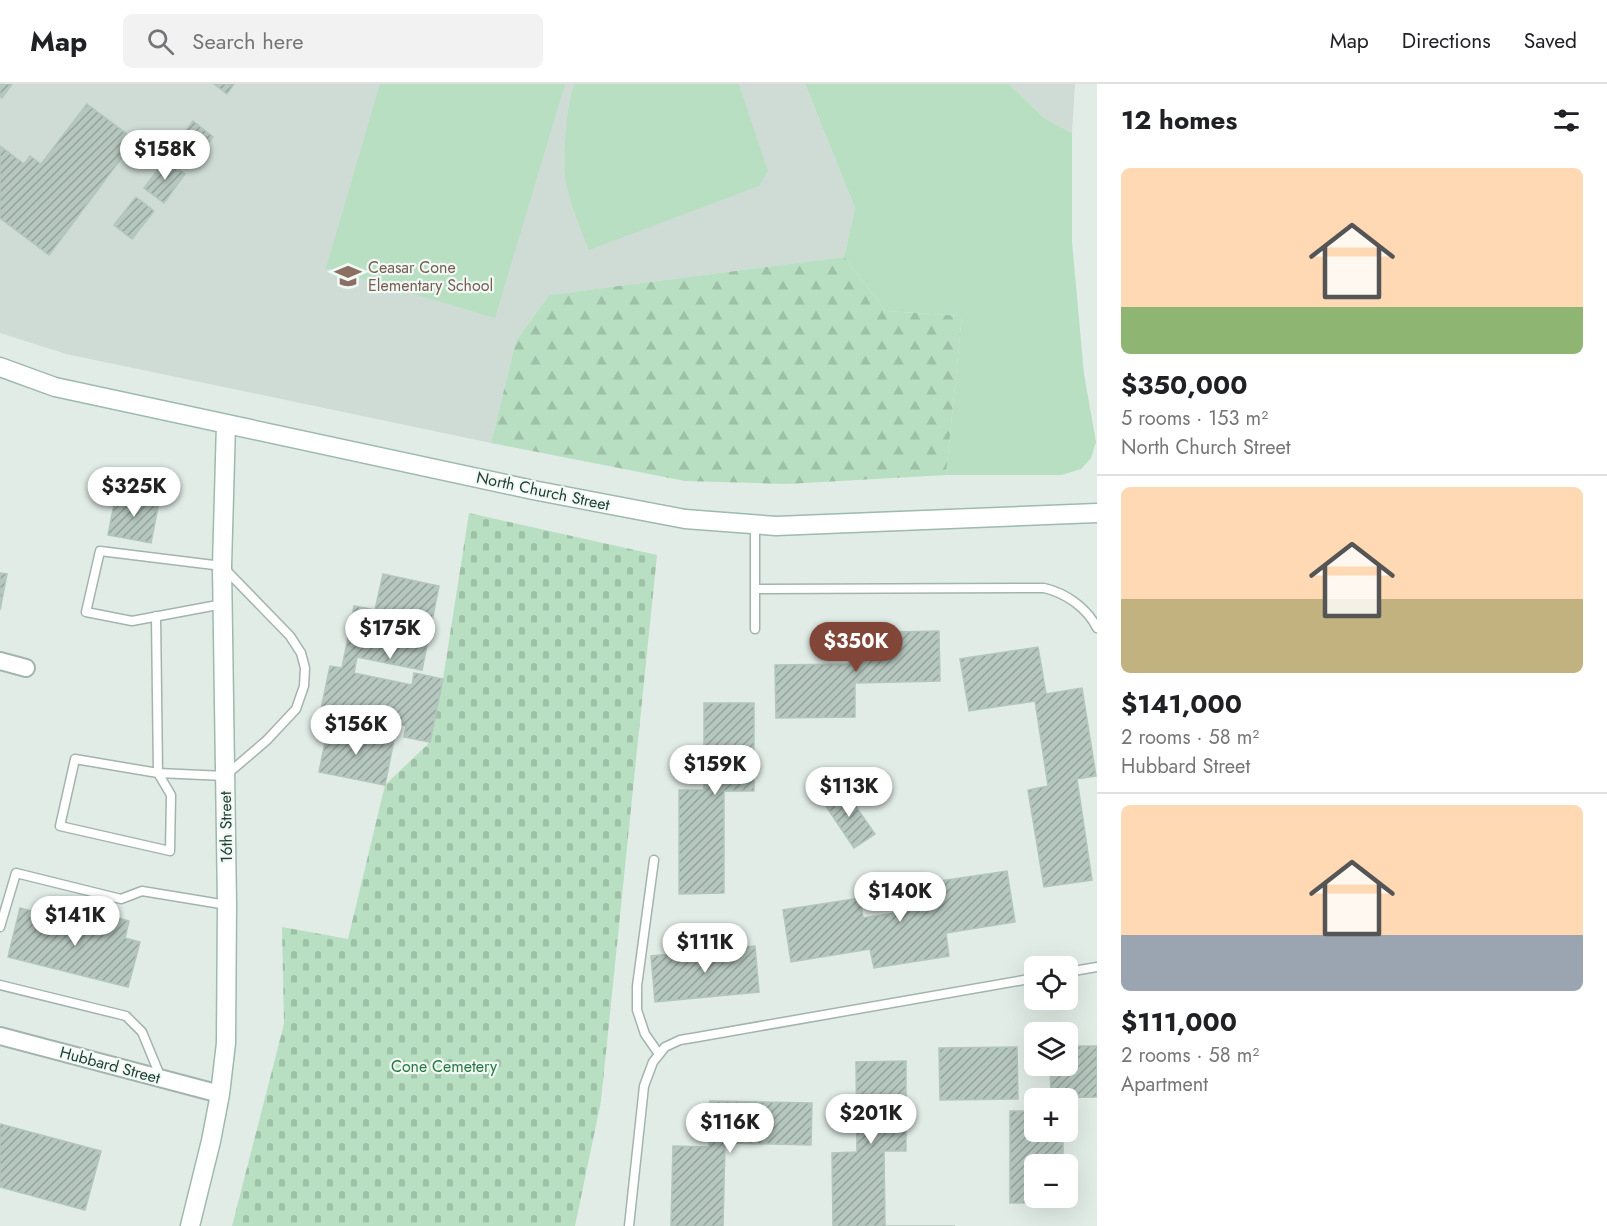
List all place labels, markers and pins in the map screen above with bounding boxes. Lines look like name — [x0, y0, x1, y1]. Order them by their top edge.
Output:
pin: $158K — [123, 130, 207, 181]
place label: Ceasar Cone Elementary School — [368, 256, 493, 297]
school or university icon: Ceasar Cone Elementary School — [333, 261, 363, 291]
pin: $325K — [92, 467, 176, 518]
pin: $175K — [348, 609, 432, 660]
pin: $350K — [814, 622, 898, 673]
pin: $156K — [314, 705, 398, 756]
pin: $159K — [673, 745, 757, 796]
pin: $113K — [807, 767, 891, 818]
pin: $140K — [858, 872, 942, 923]
pin: $141K — [33, 896, 117, 947]
pin: $111K — [663, 923, 747, 974]
pin: $201K — [829, 1094, 913, 1145]
pin: $116K — [688, 1103, 772, 1154]

